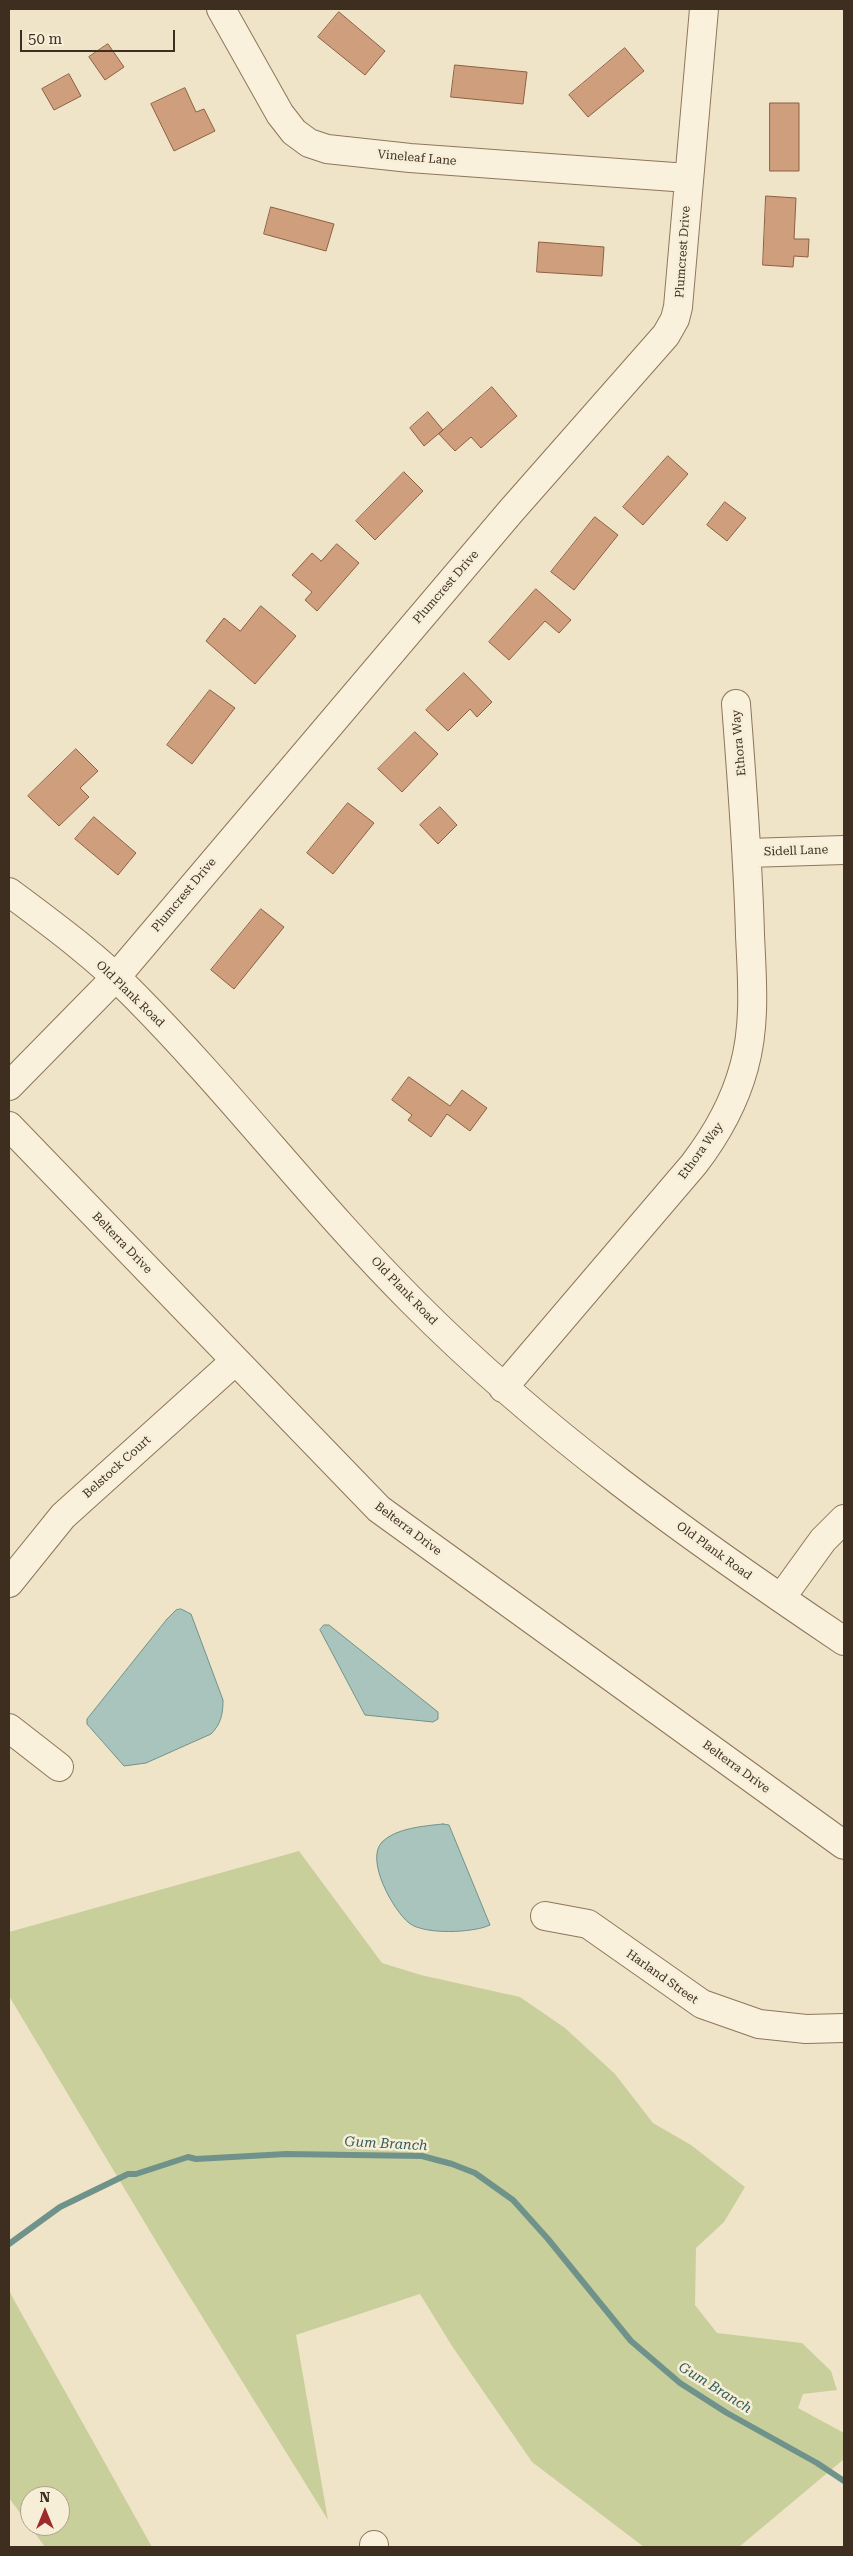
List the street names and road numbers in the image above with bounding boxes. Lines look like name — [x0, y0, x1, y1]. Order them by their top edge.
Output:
street label: Vineleaf Lane — [377, 147, 457, 169]
street label: Plumcrest Drive — [673, 205, 693, 299]
street label: Plumcrest Drive — [410, 547, 482, 627]
street label: Ethora Way — [729, 709, 749, 777]
street label: Sidell Lane — [764, 843, 828, 859]
street label: Plumcrest Drive — [149, 855, 219, 935]
street label: Old Plank Road — [93, 958, 167, 1030]
street label: Ethora Way — [676, 1120, 726, 1182]
street label: Belterra Drive — [89, 1209, 155, 1277]
street label: Old Plank Road — [368, 1254, 440, 1328]
street label: Belstock Court — [80, 1433, 154, 1501]
street label: Belterra Drive — [372, 1499, 444, 1559]
street label: Old Plank Road — [674, 1519, 754, 1583]
street label: Belterra Drive — [699, 1738, 773, 1796]
street label: Harland Street — [623, 1947, 701, 2007]

